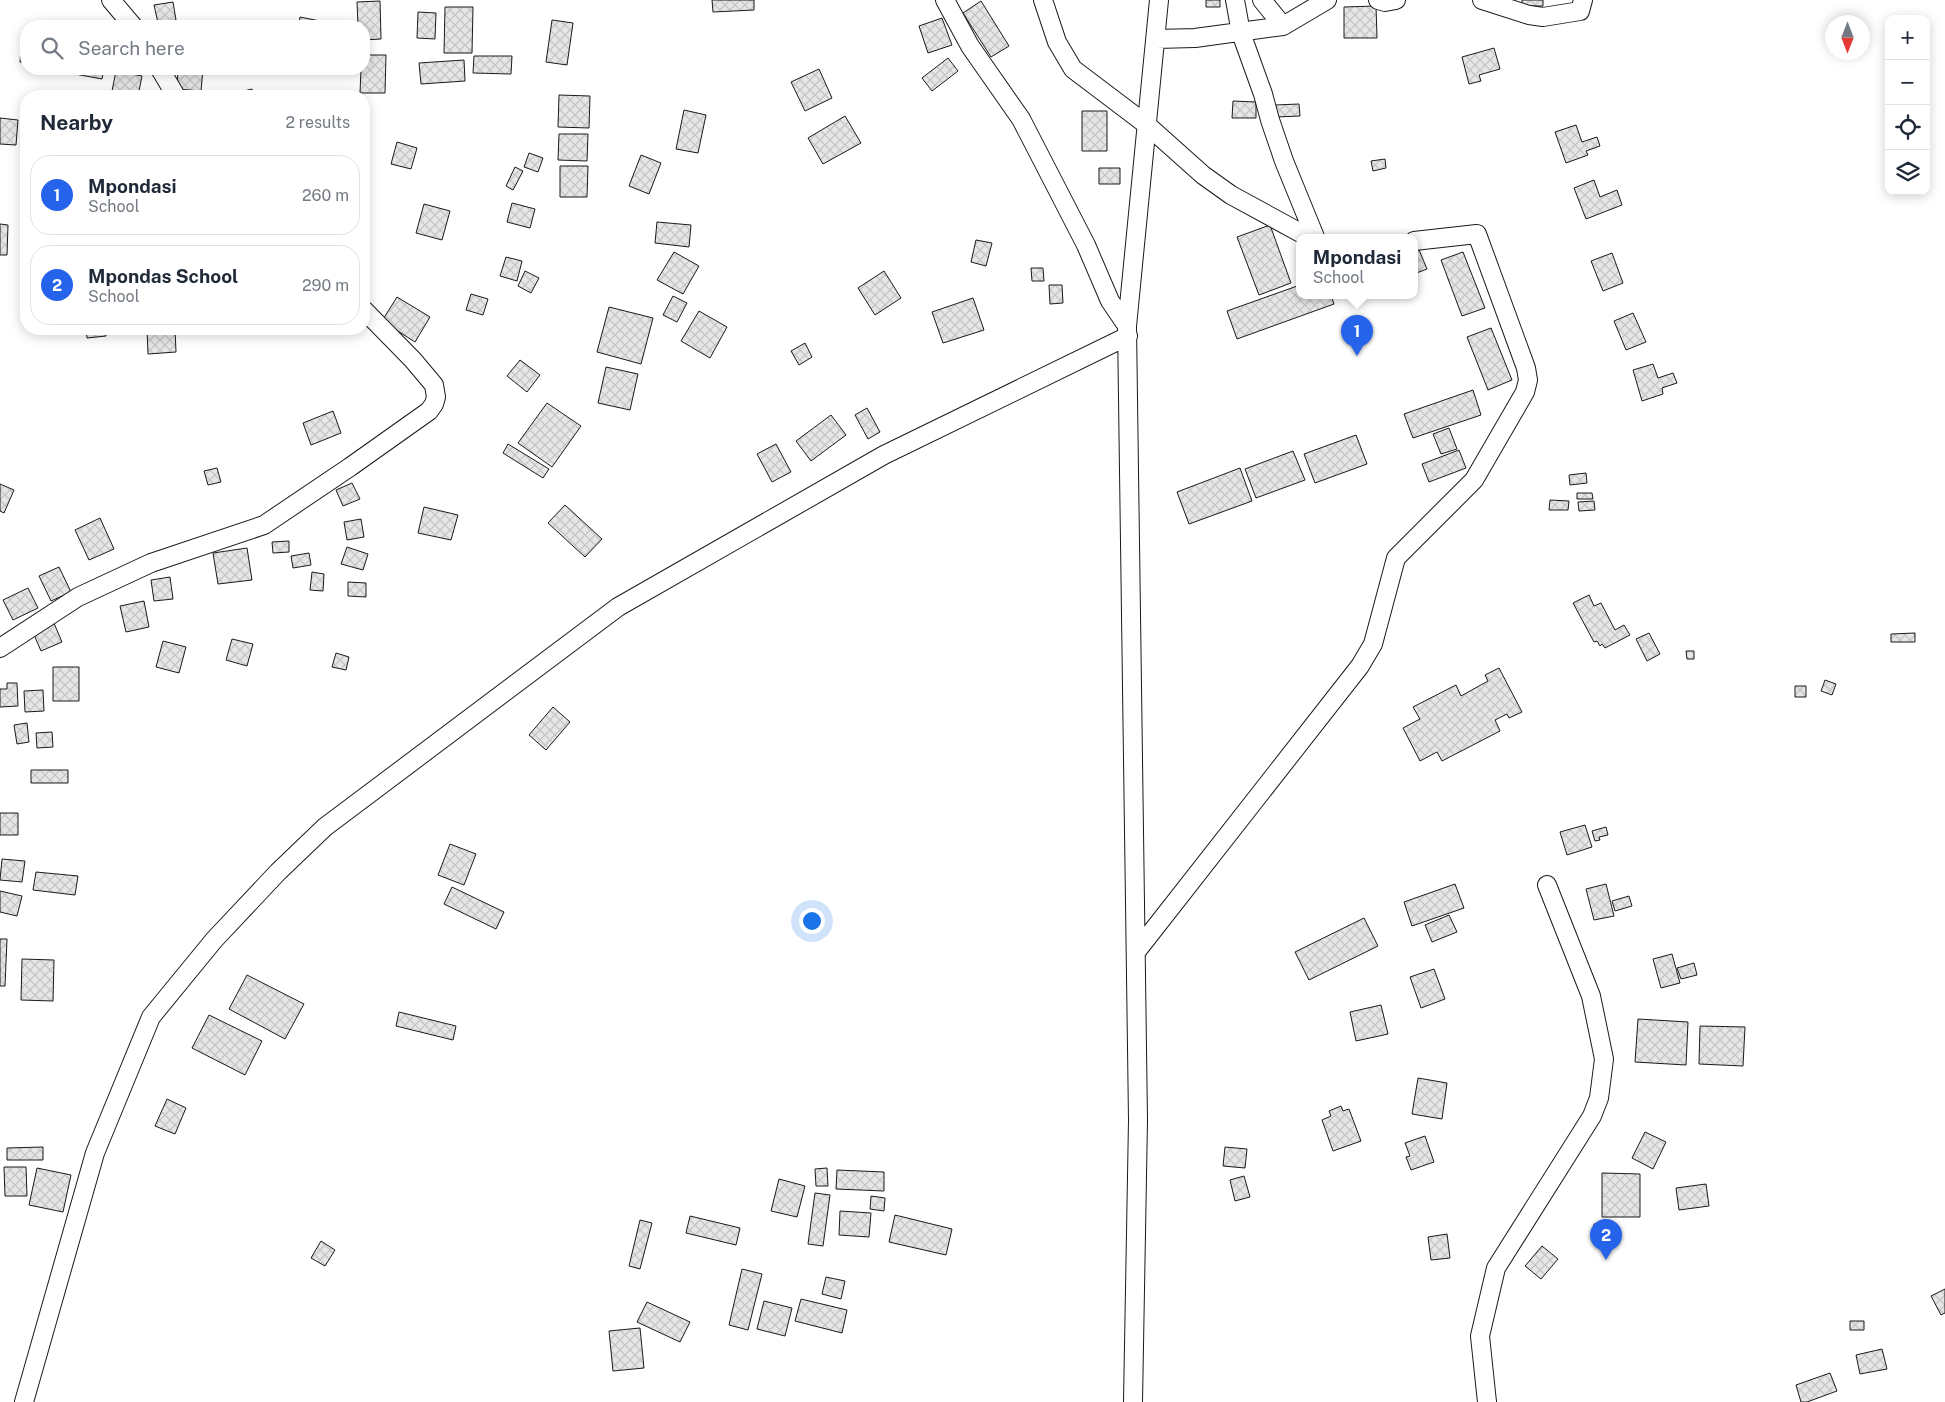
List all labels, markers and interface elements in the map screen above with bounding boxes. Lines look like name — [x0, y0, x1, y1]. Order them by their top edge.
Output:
north arrow — [1825, 15, 1870, 60]
map controls — [1885, 15, 1930, 195]
button: + — [1885, 15, 1930, 60]
search box — [20, 20, 370, 75]
icon: search — [38, 34, 66, 62]
text: Search here — [78, 37, 185, 59]
button: − — [1885, 60, 1930, 105]
button: locate — [1885, 105, 1930, 150]
text: Nearby — [40, 110, 113, 135]
text: 2 results — [285, 113, 350, 132]
button: layers — [1885, 150, 1930, 195]
text: Mpondasi — [88, 175, 176, 197]
text: 1 — [54, 186, 60, 205]
text: 260 m — [302, 186, 349, 205]
text: School — [88, 197, 139, 216]
popup — [1296, 234, 1418, 299]
text: Mpondasi — [1313, 246, 1401, 268]
text: Mpondas School — [88, 265, 238, 287]
text: School — [1313, 268, 1364, 287]
text: 2 — [52, 276, 62, 295]
text: 290 m — [302, 276, 349, 295]
text: School — [88, 287, 139, 306]
pin: 1 — [1341, 315, 1373, 356]
your location — [799, 908, 825, 934]
pin: 2 — [1590, 1219, 1622, 1260]

